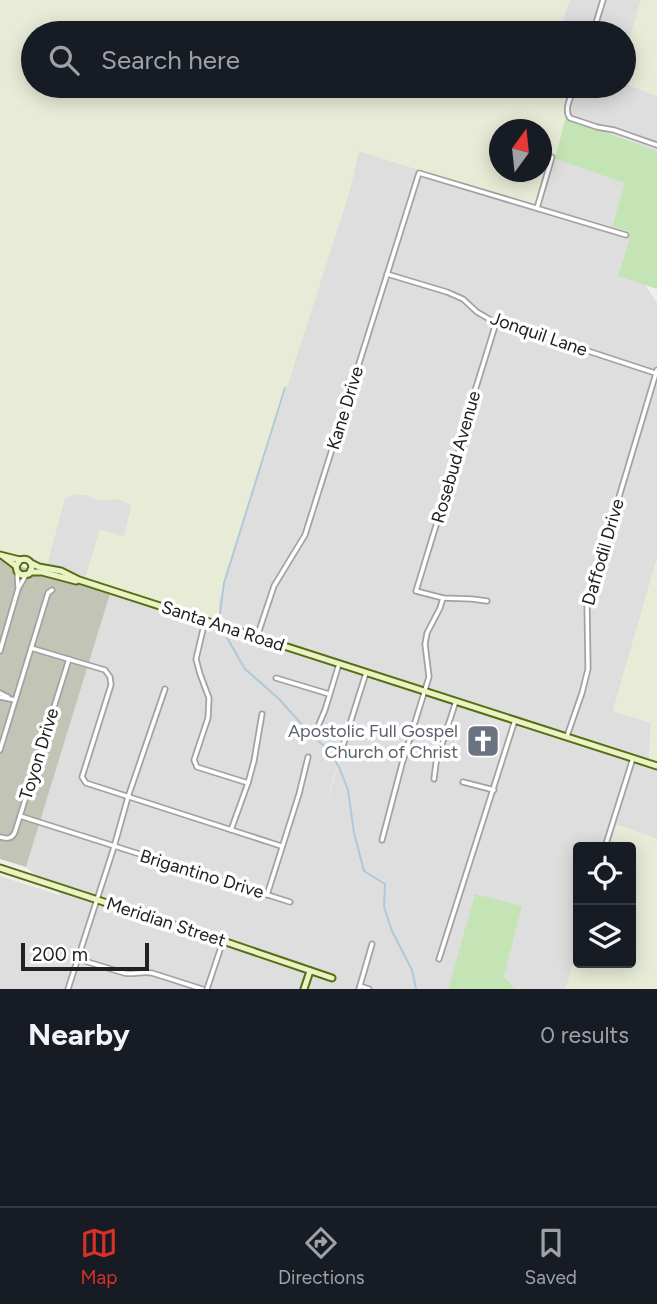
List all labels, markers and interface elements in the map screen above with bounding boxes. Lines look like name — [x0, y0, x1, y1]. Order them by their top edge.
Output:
search box — [21, 21, 636, 98]
icon: search — [45, 41, 83, 79]
text: Search here — [101, 44, 240, 76]
north arrow — [489, 119, 552, 182]
street label: Jonquil Lane — [488, 307, 591, 361]
street label: Kane Drive — [322, 364, 368, 452]
street label: Rosebud Avenue — [427, 388, 485, 526]
street label: Daffodil Drive — [577, 496, 629, 608]
street label: Santa Ana Road — [159, 596, 287, 656]
street label: Toyon Drive — [15, 705, 63, 803]
place label: Apostolic Full Gospel Church of Christ — [288, 720, 458, 763]
church icon: Apostolic Full Gospel Church of Christ — [464, 722, 502, 760]
map controls — [573, 842, 636, 968]
button: locate — [573, 842, 636, 905]
street label: Brigantino Drive — [137, 845, 267, 903]
street label: Meridian Street — [104, 892, 229, 952]
button: layers — [573, 905, 636, 968]
scale bar — [21, 940, 149, 972]
text: 200 m — [32, 943, 88, 966]
text: Nearby — [28, 1016, 130, 1053]
text: 0 results — [540, 1021, 629, 1049]
tab: Map — [80, 1224, 118, 1289]
tab: Directions — [278, 1224, 365, 1289]
tab: Saved — [525, 1224, 577, 1289]

